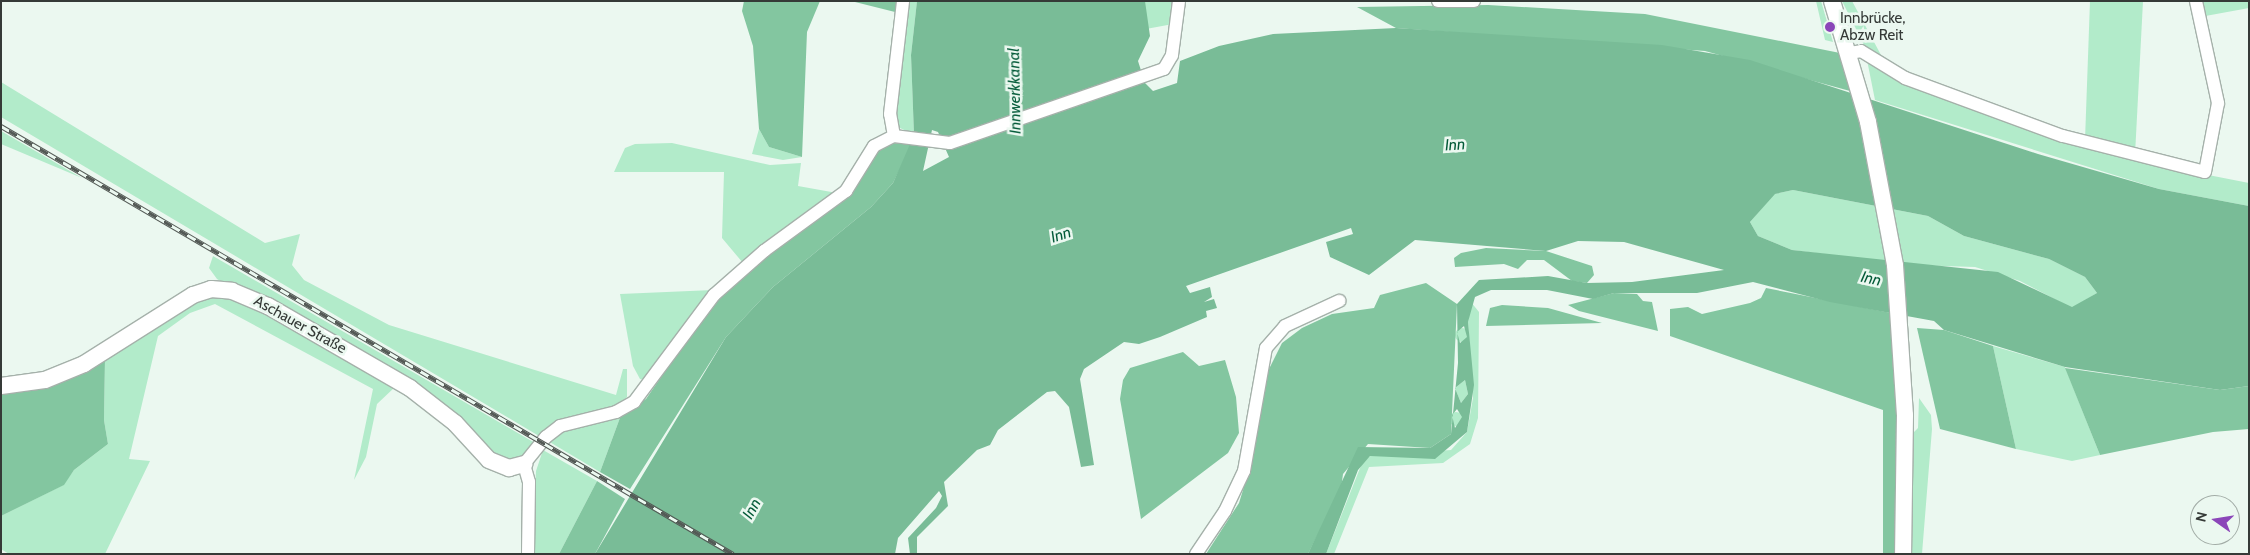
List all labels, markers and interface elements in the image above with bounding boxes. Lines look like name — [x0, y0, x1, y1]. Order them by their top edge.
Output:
place label: Innbrücke, Abzw Reit — [1840, 9, 1906, 44]
marker: Innbrücke, Abzw Reit — [1824, 21, 1836, 33]
water label: Innwerkkanal — [1005, 48, 1025, 134]
water label: Inn — [1444, 135, 1466, 155]
water label: Inn — [1048, 223, 1074, 247]
water label: Inn — [1859, 267, 1883, 291]
street label: Aschauer Straße — [251, 292, 349, 358]
water label: Inn — [739, 495, 765, 523]
north arrow — [2190, 495, 2240, 545]
text: N — [2191, 510, 2211, 524]

